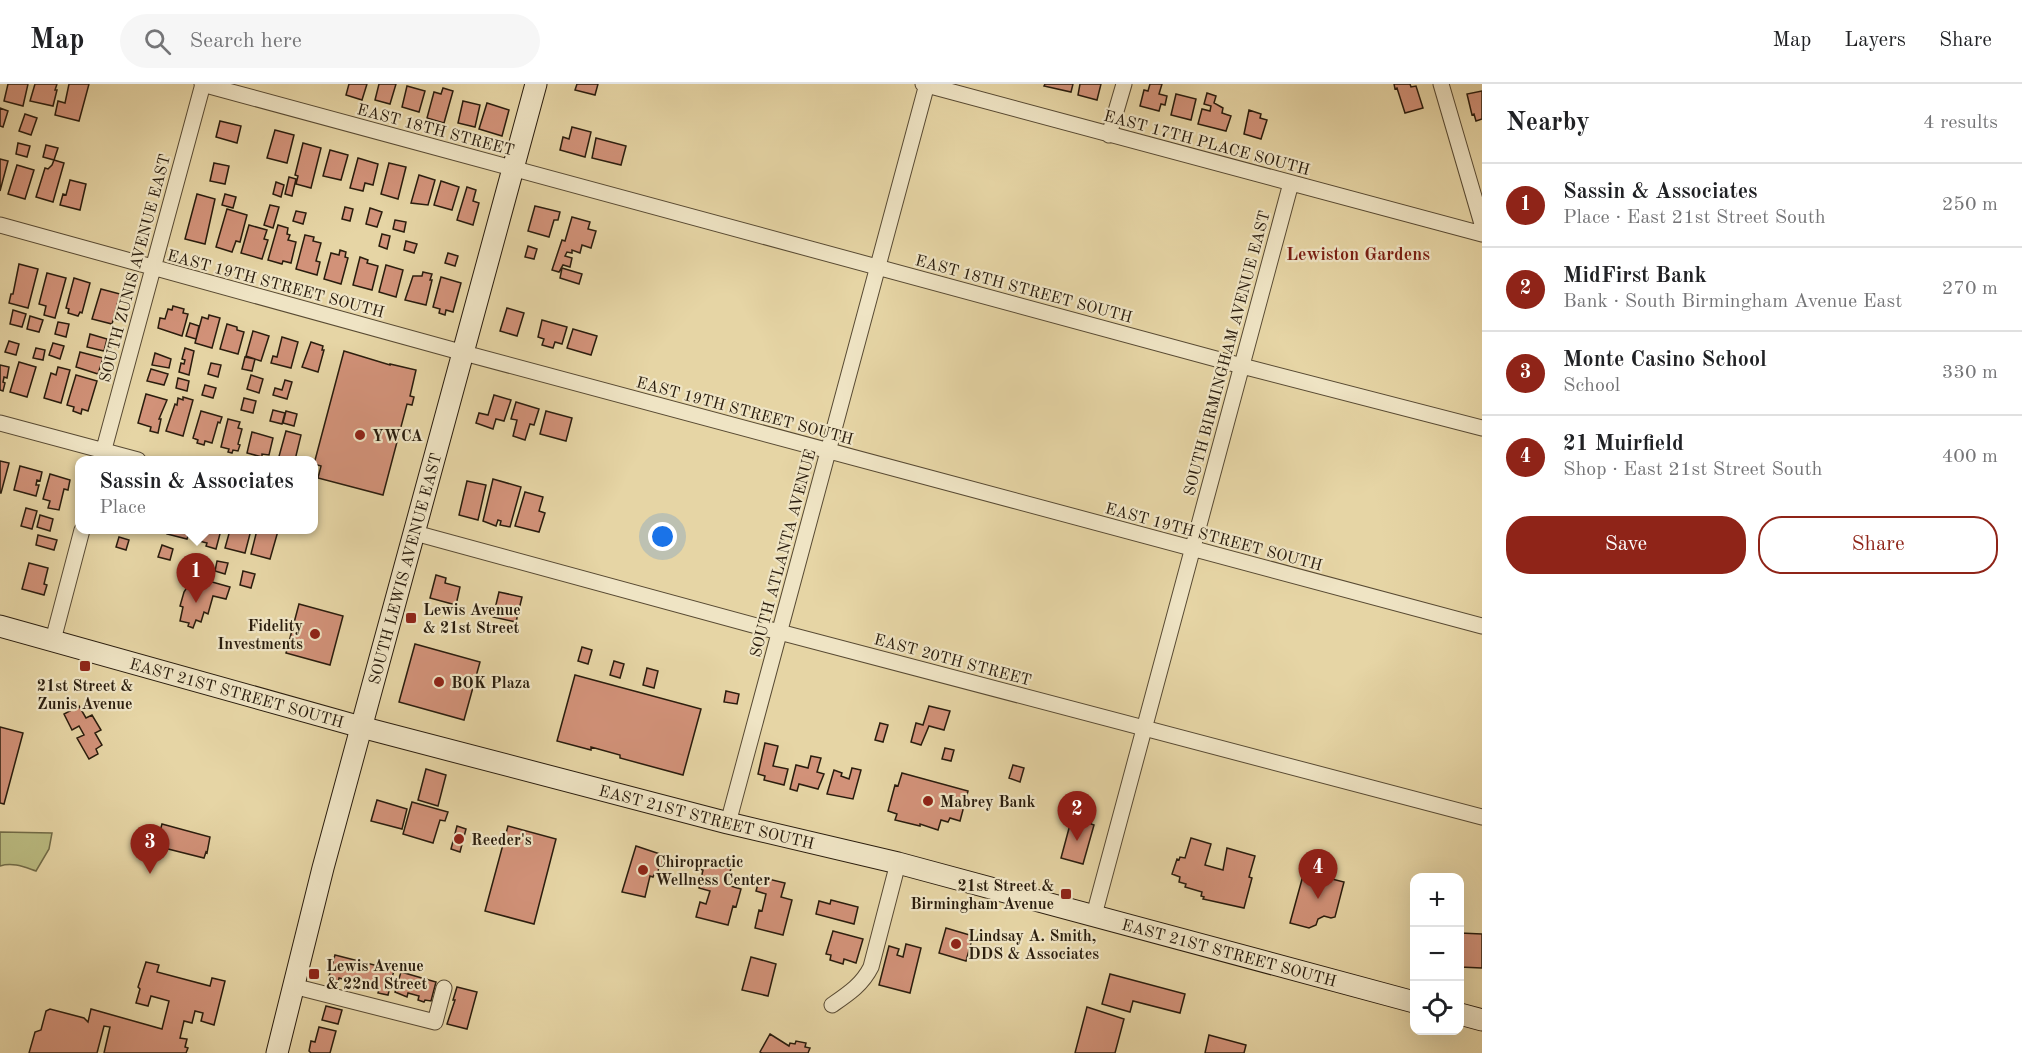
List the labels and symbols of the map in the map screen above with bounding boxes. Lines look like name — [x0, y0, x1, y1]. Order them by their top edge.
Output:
street label: EAST 18TH STREET — [355, 102, 516, 160]
street label: EAST 17TH PLACE SOUTH — [1102, 109, 1311, 179]
street label: SOUTH ZUNIS AVENUE EAST — [98, 153, 174, 384]
street label: SOUTH BIRMINGHAM AVENUE EAST — [1182, 209, 1274, 498]
district label: Lewiston Gardens — [1286, 246, 1430, 264]
street label: EAST 19TH STREET SOUTH — [165, 248, 386, 322]
street label: EAST 18TH STREET SOUTH — [913, 253, 1134, 327]
street label: EAST 19TH STREET SOUTH — [634, 375, 855, 449]
marker: YWCA — [353, 428, 367, 442]
place label: YWCA — [372, 429, 423, 445]
street label: SOUTH ATLANTA AVENUE — [748, 448, 819, 659]
street label: SOUTH LEWIS AVENUE EAST — [367, 451, 445, 687]
street label: EAST 19TH STREET SOUTH — [1103, 501, 1324, 575]
your location — [648, 522, 677, 551]
pin: 1 — [176, 554, 216, 603]
place label: Lewis Avenue & 21st Street — [423, 603, 521, 637]
marker: Lewis Avenue & 21st Street — [404, 611, 418, 625]
place label: Fidelity Investments — [217, 619, 303, 653]
marker: Fidelity Investments — [308, 627, 322, 641]
street label: EAST 20TH STREET — [872, 632, 1033, 690]
street label: EAST 21ST STREET SOUTH — [128, 657, 345, 732]
marker: 21st Street & Zunis Avenue — [78, 659, 92, 673]
marker: BOK Plaza — [432, 675, 446, 689]
place label: BOK Plaza — [451, 676, 530, 692]
place label: 21st Street & Zunis Avenue — [37, 679, 133, 713]
street label: EAST 21ST STREET SOUTH — [597, 784, 816, 853]
pin: 2 — [1058, 792, 1096, 841]
marker: Mabrey Bank — [921, 794, 935, 808]
place label: Mabrey Bank — [940, 795, 1036, 811]
pin: 3 — [130, 824, 170, 874]
marker: Reeder's — [452, 832, 466, 846]
place label: Reeder's — [471, 833, 532, 849]
pin: 4 — [1298, 850, 1338, 899]
place label: Chiropractic Wellness Center — [655, 855, 770, 889]
marker: Chiropractic Wellness Center — [636, 863, 650, 877]
place label: 21st Street & Birmingham Avenue — [910, 879, 1054, 913]
marker: 21st Street & Birmingham Avenue — [1059, 887, 1073, 901]
street label: EAST 21ST STREET SOUTH — [1120, 918, 1338, 991]
place label: Lindsay A. Smith, DDS & Associates — [968, 929, 1099, 963]
marker: Lindsay A. Smith, DDS & Associates — [949, 937, 963, 951]
place label: Lewis Avenue & 22nd Street — [326, 959, 427, 993]
marker: Lewis Avenue & 22nd Street — [307, 967, 321, 981]

